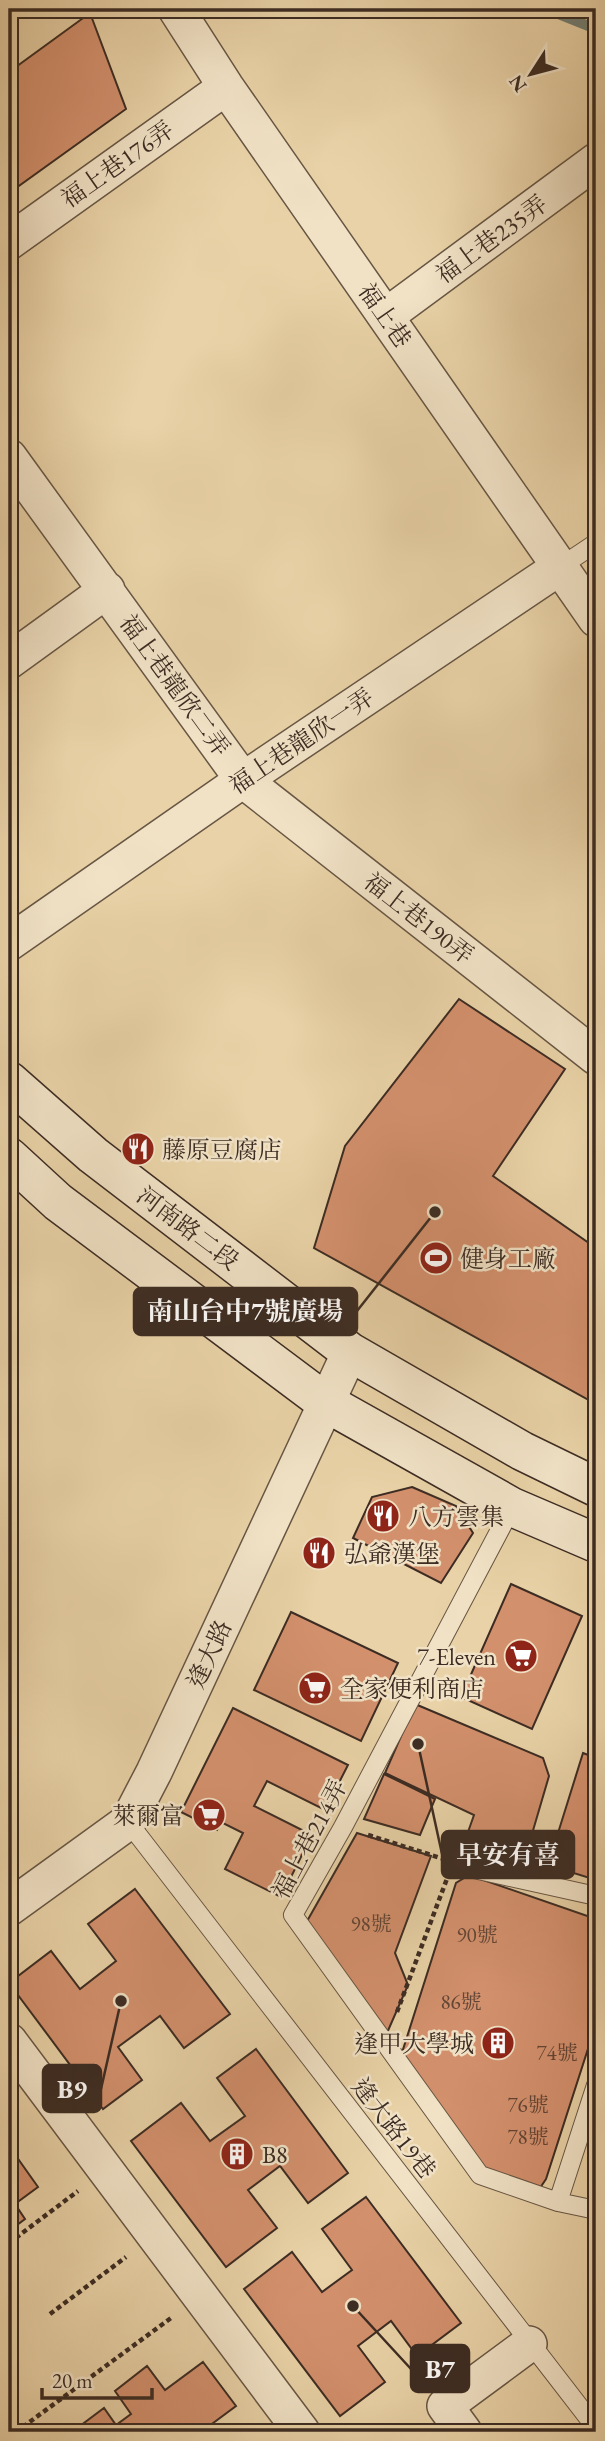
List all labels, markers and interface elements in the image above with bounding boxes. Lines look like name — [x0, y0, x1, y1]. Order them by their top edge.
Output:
north arrow — [496, 38, 566, 108]
text: N — [503, 70, 532, 97]
street label: 福上巷176弄 — [55, 114, 179, 214]
street label: 福上巷235弄 — [429, 188, 553, 290]
street label: 福上巷 — [352, 277, 418, 353]
street label: 福上巷龍欣二弄 — [113, 608, 237, 762]
street label: 福上巷龍欣一弄 — [223, 681, 379, 801]
street label: 福上巷190弄 — [358, 866, 480, 970]
restaurant icon: 藤原豆腐店 — [119, 1130, 157, 1168]
place label: 藤原豆腐店 — [162, 1134, 282, 1165]
street label: 河南路二段 — [131, 1180, 245, 1276]
sports icon: 健身工廠 — [417, 1239, 455, 1277]
place label: 健身工廠 — [460, 1243, 556, 1274]
callout: 南山台中7號廣場 — [134, 1288, 357, 1335]
text: 南山台中7號廣場 — [147, 1294, 343, 1328]
restaurant icon: 八方雲集 — [364, 1497, 402, 1535]
place label: 八方雲集 — [408, 1501, 504, 1532]
restaurant icon: 弘爺漢堡 — [300, 1534, 338, 1572]
place label: 弘爺漢堡 — [344, 1538, 440, 1569]
street label: 逢大路 — [180, 1615, 238, 1693]
supermarket icon: 7-Eleven — [502, 1637, 540, 1675]
place label: 7-Eleven — [417, 1641, 496, 1672]
supermarket icon: 全家便利商店 — [296, 1669, 334, 1707]
place label: 全家便利商店 — [340, 1673, 484, 1704]
street label: 福上巷214弄 — [265, 1774, 353, 1904]
supermarket icon: 萊爾富 — [190, 1796, 228, 1834]
place label: 萊爾富 — [112, 1800, 184, 1831]
callout: 早安有喜 — [442, 1831, 574, 1878]
text: 早安有喜 — [456, 1838, 560, 1872]
house number: 98號 — [350, 1910, 392, 1937]
house number: 90號 — [456, 1921, 498, 1948]
house number: 86號 — [440, 1988, 482, 2015]
building icon: 逢甲大學城 — [479, 2024, 517, 2062]
place label: 逢甲大學城 — [354, 2028, 474, 2059]
house number: 74號 — [536, 2039, 578, 2066]
callout: B9 — [43, 2065, 101, 2112]
text: B9 — [57, 2072, 87, 2106]
street label: 逢大路19巷 — [345, 2072, 443, 2184]
house number: 76號 — [507, 2091, 549, 2118]
house number: 78號 — [507, 2123, 549, 2150]
building icon: B8 — [218, 2135, 256, 2173]
place label: B8 — [262, 2139, 288, 2170]
callout: B7 — [411, 2345, 469, 2392]
text: B7 — [425, 2352, 455, 2386]
scale bar — [42, 2357, 152, 2401]
text: 20 m — [52, 2367, 93, 2394]

